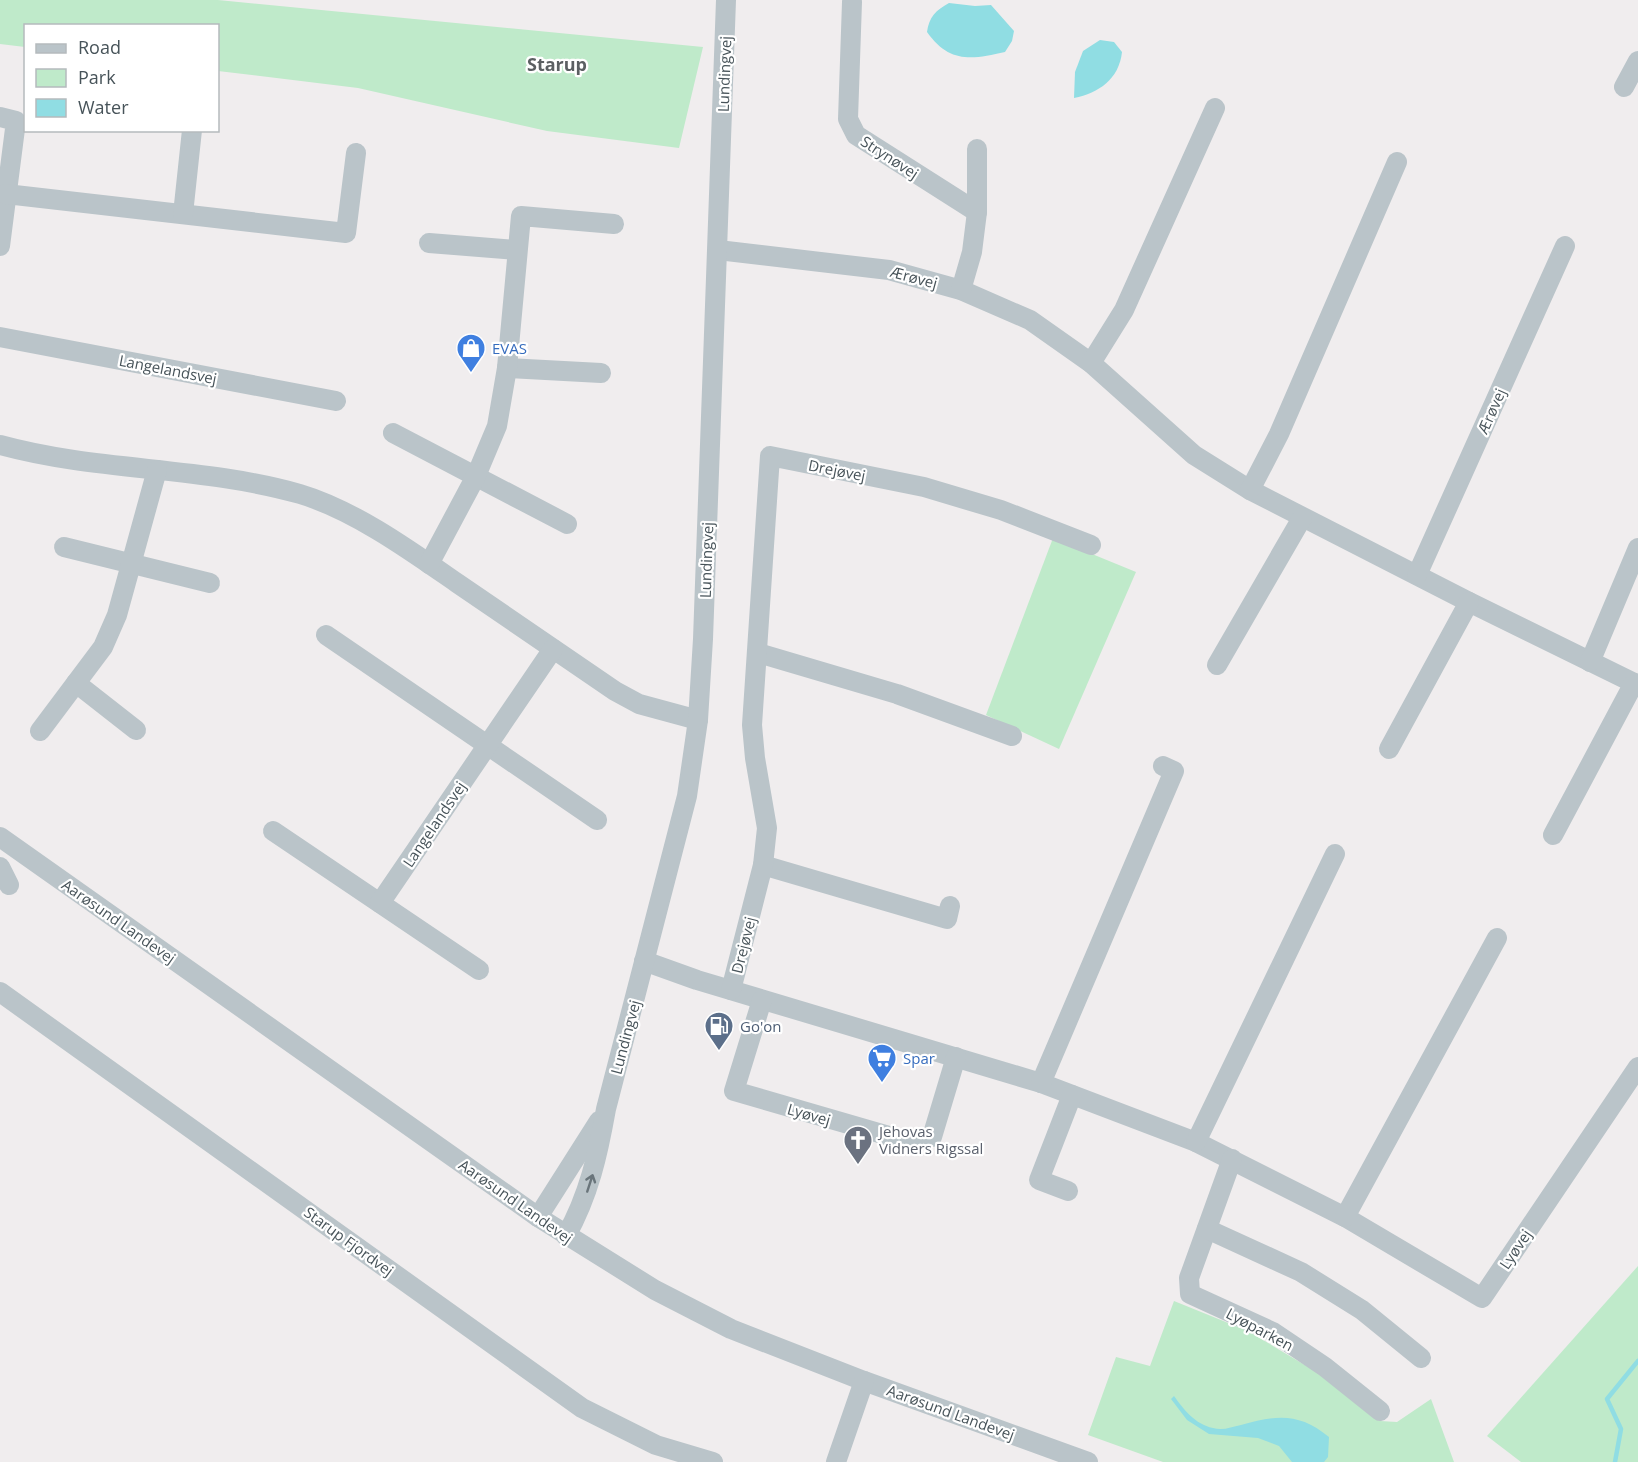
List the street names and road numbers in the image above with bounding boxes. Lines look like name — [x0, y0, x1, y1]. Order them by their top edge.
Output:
street label: Lundingvej — [713, 36, 735, 112]
street label: Strynøvej — [857, 131, 923, 183]
street label: Ærøvej — [887, 261, 940, 293]
street label: Langelandsvej — [117, 350, 219, 388]
street label: Ærøvej — [1472, 385, 1510, 438]
street label: Drejøvej — [807, 455, 867, 485]
street label: Lundingvej — [695, 522, 717, 598]
street label: Langelandsvej — [398, 777, 470, 871]
street label: Aarøsund Landevej — [58, 874, 180, 968]
street label: Drejøvej — [726, 914, 760, 976]
street label: Lundingvej — [605, 998, 645, 1076]
street label: Lyøvej — [785, 1098, 833, 1130]
street label: Aarøsund Landevej — [455, 1154, 577, 1248]
street label: Starup Fjordvej — [300, 1202, 398, 1280]
street label: Lyøvej — [1494, 1225, 1536, 1273]
street label: Lyøparken — [1223, 1303, 1297, 1355]
street label: Aarøsund Landevej — [884, 1380, 1018, 1444]

